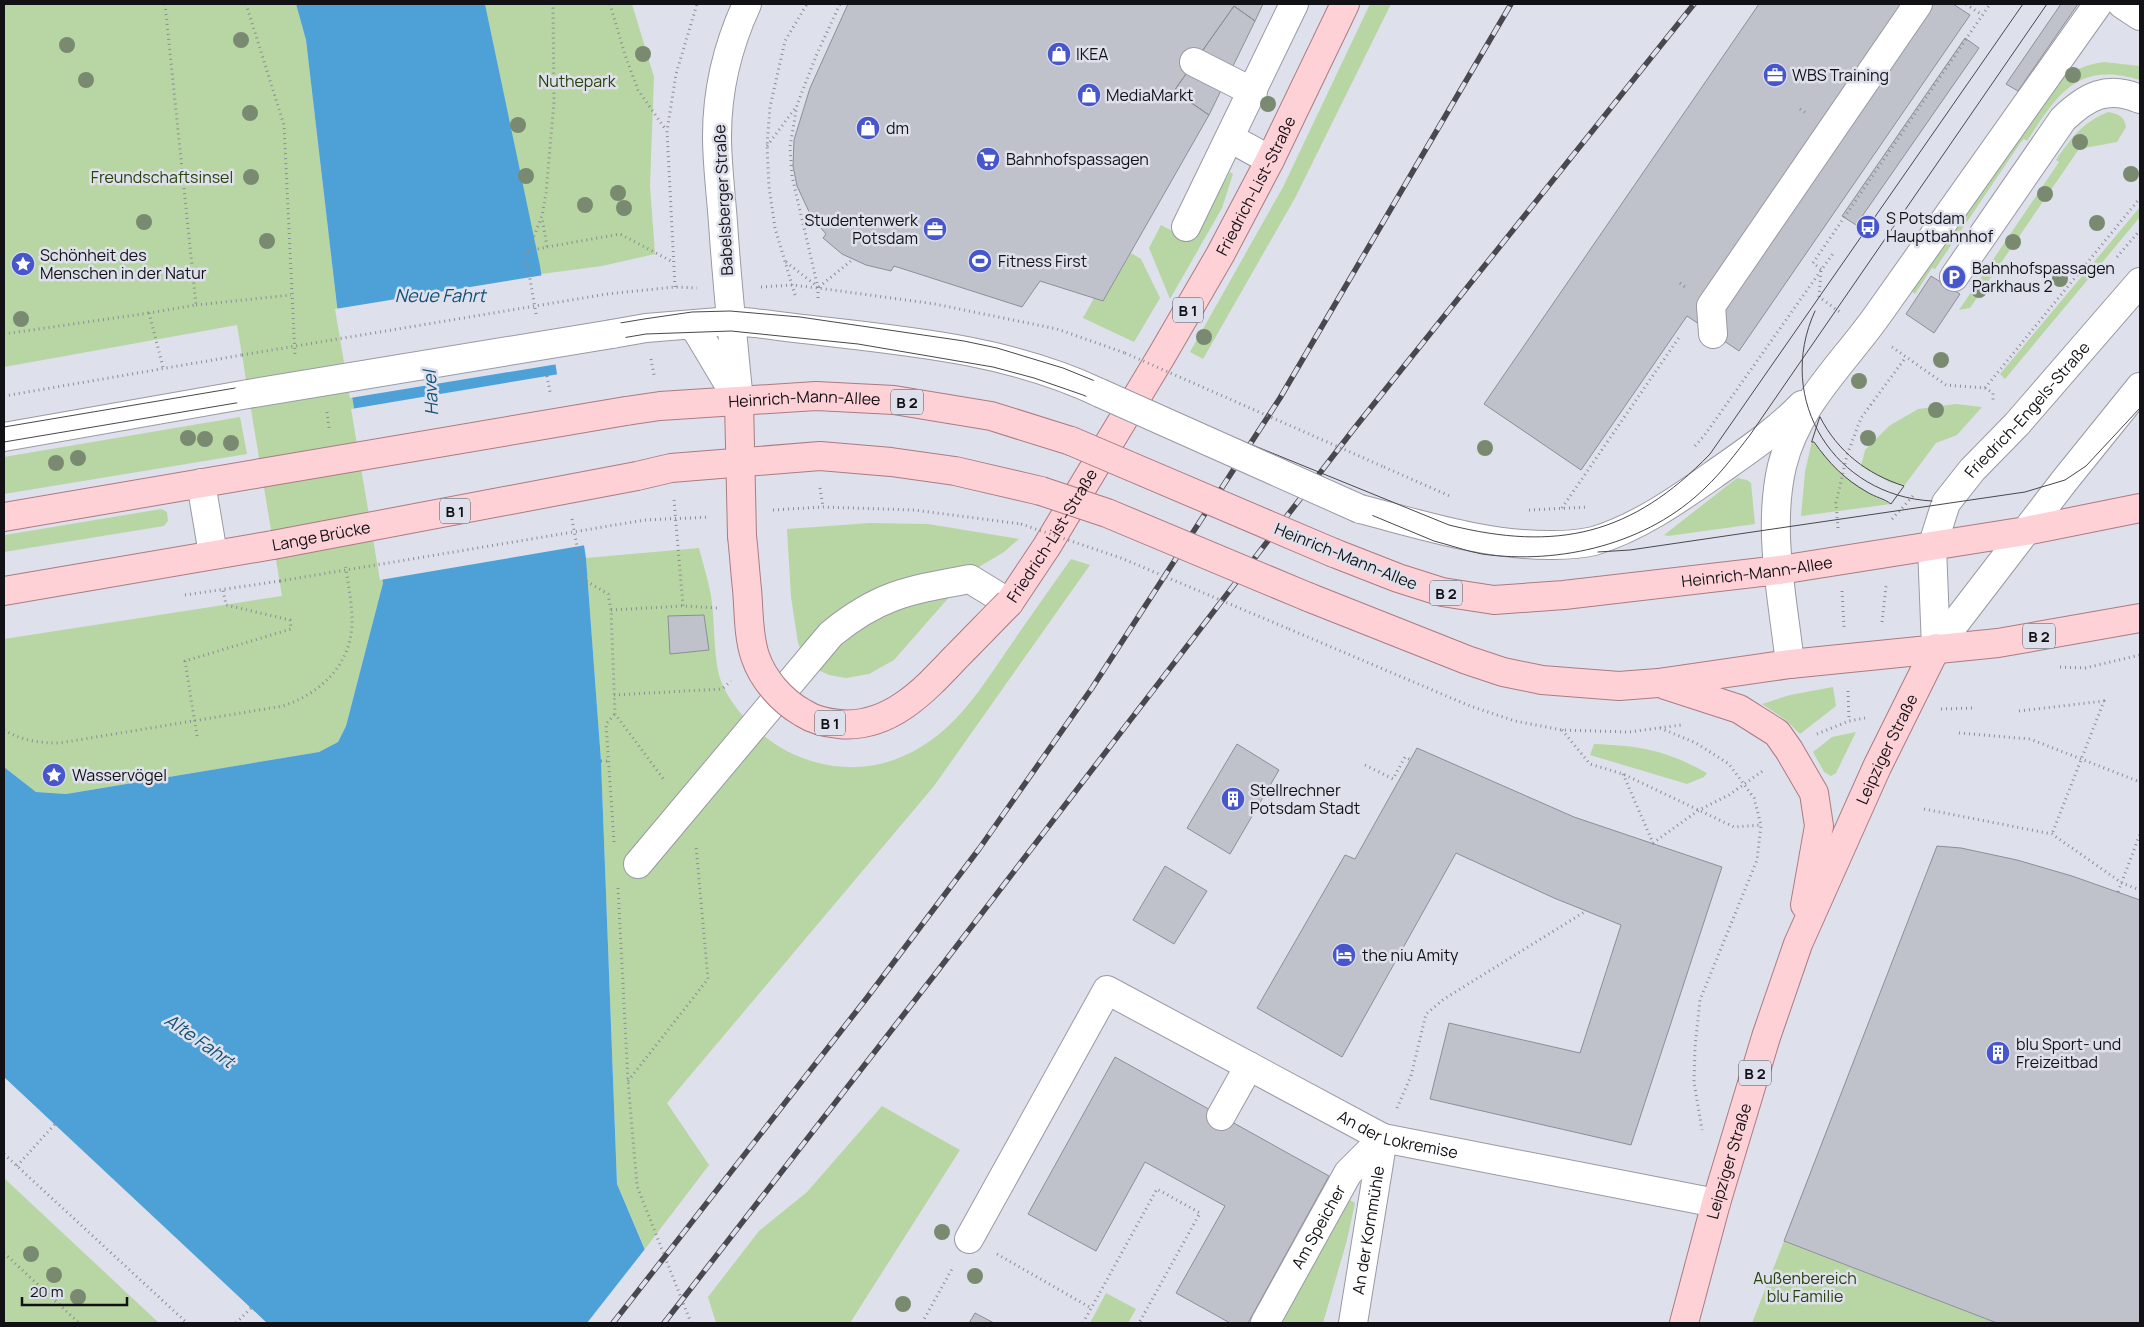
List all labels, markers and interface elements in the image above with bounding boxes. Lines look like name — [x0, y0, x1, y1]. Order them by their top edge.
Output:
shop icon: IKEA — [1046, 41, 1072, 67]
place label: IKEA — [1076, 43, 1109, 65]
office icon: WBS Training — [1762, 62, 1788, 88]
place label: WBS Training — [1792, 64, 1889, 86]
park label: Nuthepark — [538, 70, 617, 92]
shop icon: MediaMarkt — [1076, 82, 1102, 108]
place label: MediaMarkt — [1106, 84, 1193, 106]
street label: Friedrich-List-Straße — [1211, 112, 1301, 259]
shop icon: dm — [855, 115, 881, 141]
place label: dm — [886, 117, 909, 139]
street label: Babelsberger Straße — [708, 124, 738, 276]
supermarket icon: Bahnhofspassagen — [975, 146, 1001, 172]
place label: Bahnhofspassagen — [1006, 148, 1149, 170]
park label: Freundschaftsinsel — [91, 166, 233, 188]
place label: S Potsdam Hauptbahnhof — [1886, 207, 1994, 247]
place label: Studentenwerk Potsdam — [804, 209, 919, 249]
bus stop icon: S Potsdam Hauptbahnhof — [1855, 214, 1881, 240]
office icon: Studentenwerk Potsdam — [922, 216, 948, 242]
place label: Schönheit des Menschen in der Natur — [40, 244, 207, 284]
sports icon: Fitness First — [967, 248, 993, 274]
place label: Fitness First — [998, 250, 1087, 272]
place icon: Schönheit des Menschen in der Natur — [10, 251, 36, 277]
place label: Bahnhofspassagen Parkhaus 2 — [1972, 257, 2115, 297]
parking icon: Bahnhofspassagen Parkhaus 2 — [1941, 264, 1967, 290]
water label: Neue Fahrt — [395, 283, 487, 307]
road number: B 1 — [1173, 298, 1203, 322]
street label: Friedrich-Engels-Straße — [1959, 337, 2095, 482]
water label: Havel — [417, 367, 443, 416]
street label: Heinrich-Mann-Allee — [728, 385, 881, 413]
road number: B 2 — [891, 390, 923, 414]
street label: Friedrich-List-Straße — [1001, 464, 1102, 607]
road number: B 1 — [440, 498, 470, 524]
street label: Lange Brücke — [270, 516, 372, 556]
street label: Heinrich-Mann-Allee — [1271, 517, 1421, 595]
street label: Heinrich-Mann-Allee — [1680, 551, 1834, 592]
road number: B 2 — [1430, 580, 1462, 606]
road number: B 2 — [2023, 624, 2055, 648]
street label: Leipziger Straße — [1851, 690, 1923, 808]
road number: B 1 — [815, 710, 845, 736]
place icon: Wasservögel — [41, 762, 67, 788]
place label: Wasservögel — [72, 764, 167, 786]
place label: Stellrechner Potsdam Stadt — [1250, 779, 1360, 819]
building icon: Stellrechner Potsdam Stadt — [1220, 786, 1246, 812]
hotel icon: the niu Amity — [1331, 942, 1357, 968]
place label: the niu Amity — [1362, 944, 1459, 966]
water label: Alte Fahrt — [160, 1007, 241, 1074]
place label: blu Sport- und Freizeitbad — [2016, 1033, 2121, 1073]
building icon: blu Sport- und Freizeitbad — [1985, 1040, 2011, 1066]
road number: B 2 — [1739, 1060, 1771, 1086]
street label: Leipziger Straße — [1701, 1100, 1756, 1222]
street label: An der Lokremise — [1334, 1105, 1460, 1163]
street label: An der Kornmühle — [1347, 1164, 1389, 1296]
street label: Am Speicher — [1286, 1181, 1350, 1273]
park label: Außenbereich blu Familie — [1753, 1267, 1857, 1307]
scale bar — [22, 1274, 128, 1306]
text: 20 m — [30, 1281, 63, 1302]

